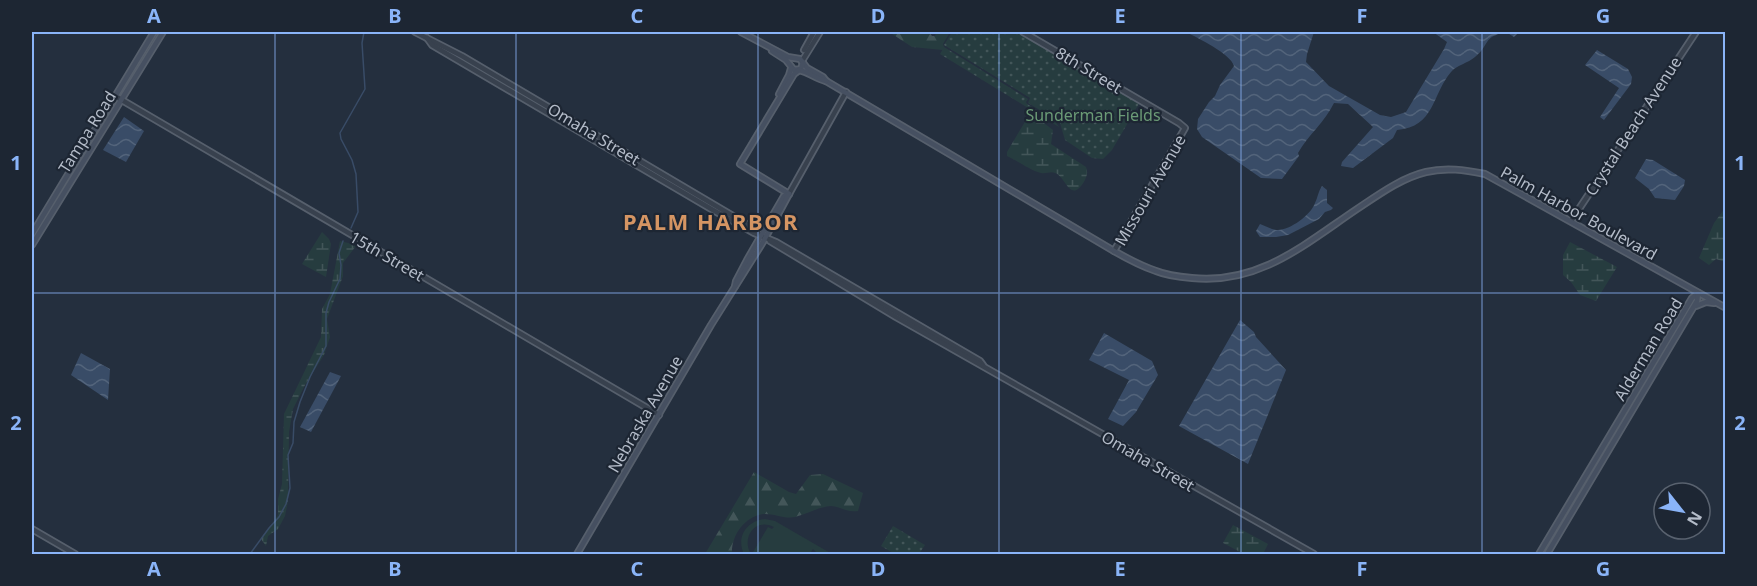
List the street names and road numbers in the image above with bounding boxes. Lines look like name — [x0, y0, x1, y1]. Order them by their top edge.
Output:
street label: 8th Street — [1052, 42, 1126, 99]
street label: Crystal Beach Avenue — [1580, 52, 1686, 200]
street label: Tampa Road — [53, 87, 121, 177]
street label: Omaha Street — [544, 98, 644, 170]
street label: Missouri Avenue — [1109, 131, 1191, 249]
street label: Palm Harbor Boulevard — [1497, 161, 1661, 265]
street label: 15th Street — [346, 226, 429, 286]
street label: Alderman Road — [1609, 294, 1687, 404]
street label: Nebraska Avenue — [603, 351, 687, 477]
street label: Omaha Street — [1097, 425, 1199, 497]

